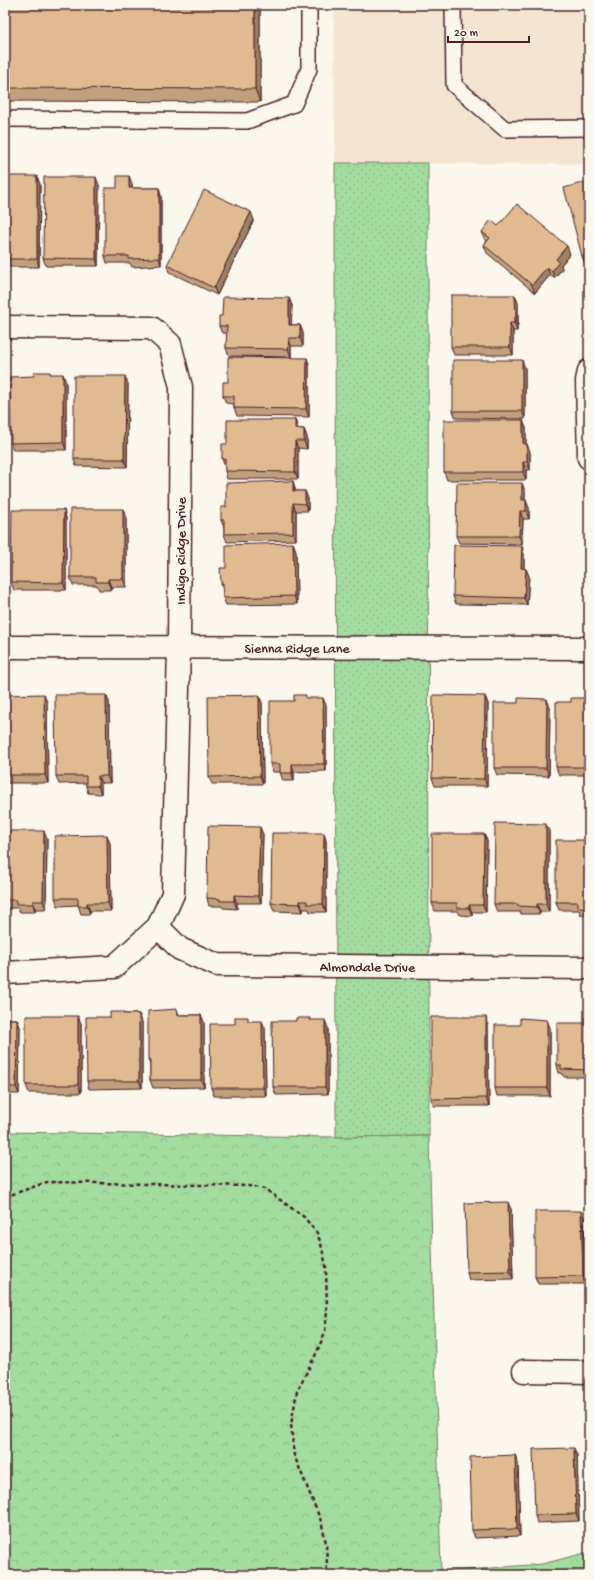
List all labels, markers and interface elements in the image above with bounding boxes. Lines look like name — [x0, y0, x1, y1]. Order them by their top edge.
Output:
scale bar — [448, 18, 529, 44]
text: 20 m — [454, 27, 479, 41]
street label: Indigo Ridge Drive — [174, 497, 191, 605]
street label: Sienna Ridge Lane — [244, 641, 350, 659]
street label: Almondale Drive — [320, 960, 416, 978]

